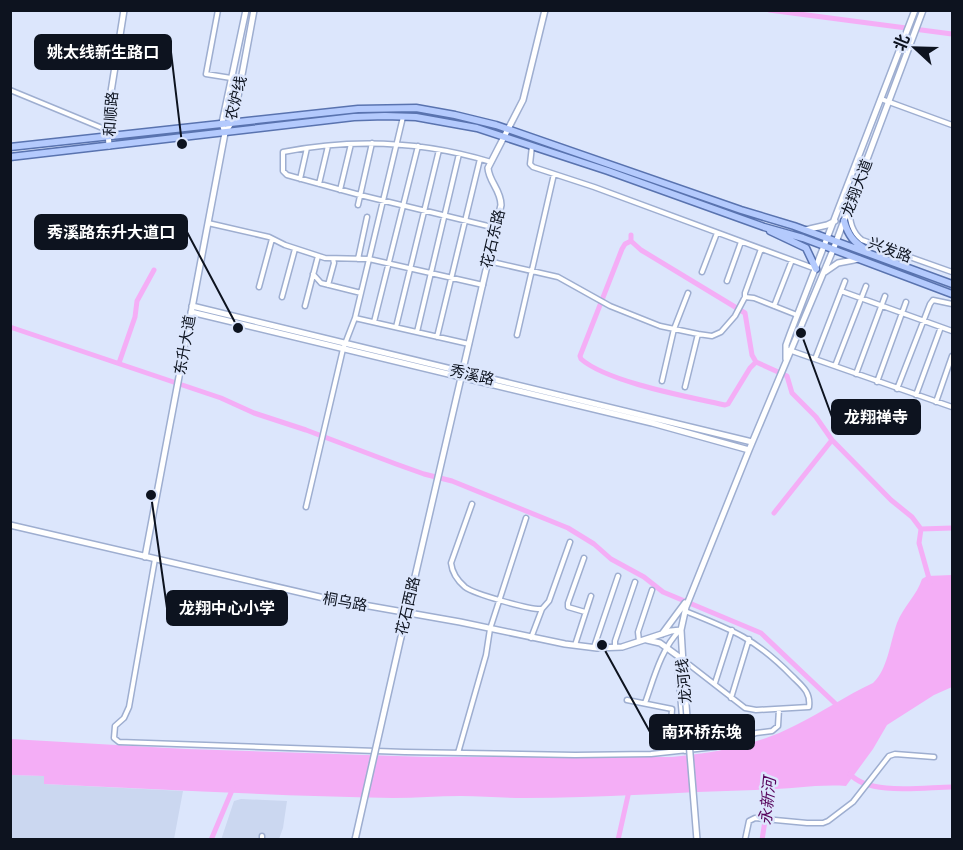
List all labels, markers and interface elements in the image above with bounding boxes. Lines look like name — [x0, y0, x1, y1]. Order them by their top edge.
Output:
north arrow — [885, 18, 945, 78]
text: 北 — [889, 31, 913, 54]
callout: 姚太线新生路口 — [35, 35, 171, 69]
text: 姚太线新生路口 — [47, 42, 159, 62]
street label: 农炉线 — [221, 74, 250, 122]
street label: 和顺路 — [99, 91, 122, 137]
street label: 龙翔大道 — [837, 156, 876, 219]
street label: 花石东路 — [477, 208, 509, 270]
callout: 秀溪路东升大道口 — [35, 215, 187, 249]
text: 秀溪路东升大道口 — [47, 222, 175, 242]
street label: 兴发路 — [866, 233, 915, 266]
street label: 东升大道 — [170, 314, 199, 376]
street label: 秀溪路 — [448, 360, 496, 389]
callout: 龙翔禅寺 — [832, 400, 920, 434]
text: 龙翔禅寺 — [844, 407, 908, 427]
street label: 花石西路 — [392, 575, 424, 637]
street label: 桐乌路 — [321, 588, 369, 615]
callout: 龙翔中心小学 — [167, 591, 287, 625]
text: 龙翔中心小学 — [179, 598, 275, 618]
street label: 龙河线 — [672, 658, 695, 704]
callout: 南环桥东堍 — [650, 715, 754, 749]
text: 南环桥东堍 — [662, 722, 742, 742]
water label: 永新河 — [755, 773, 780, 826]

